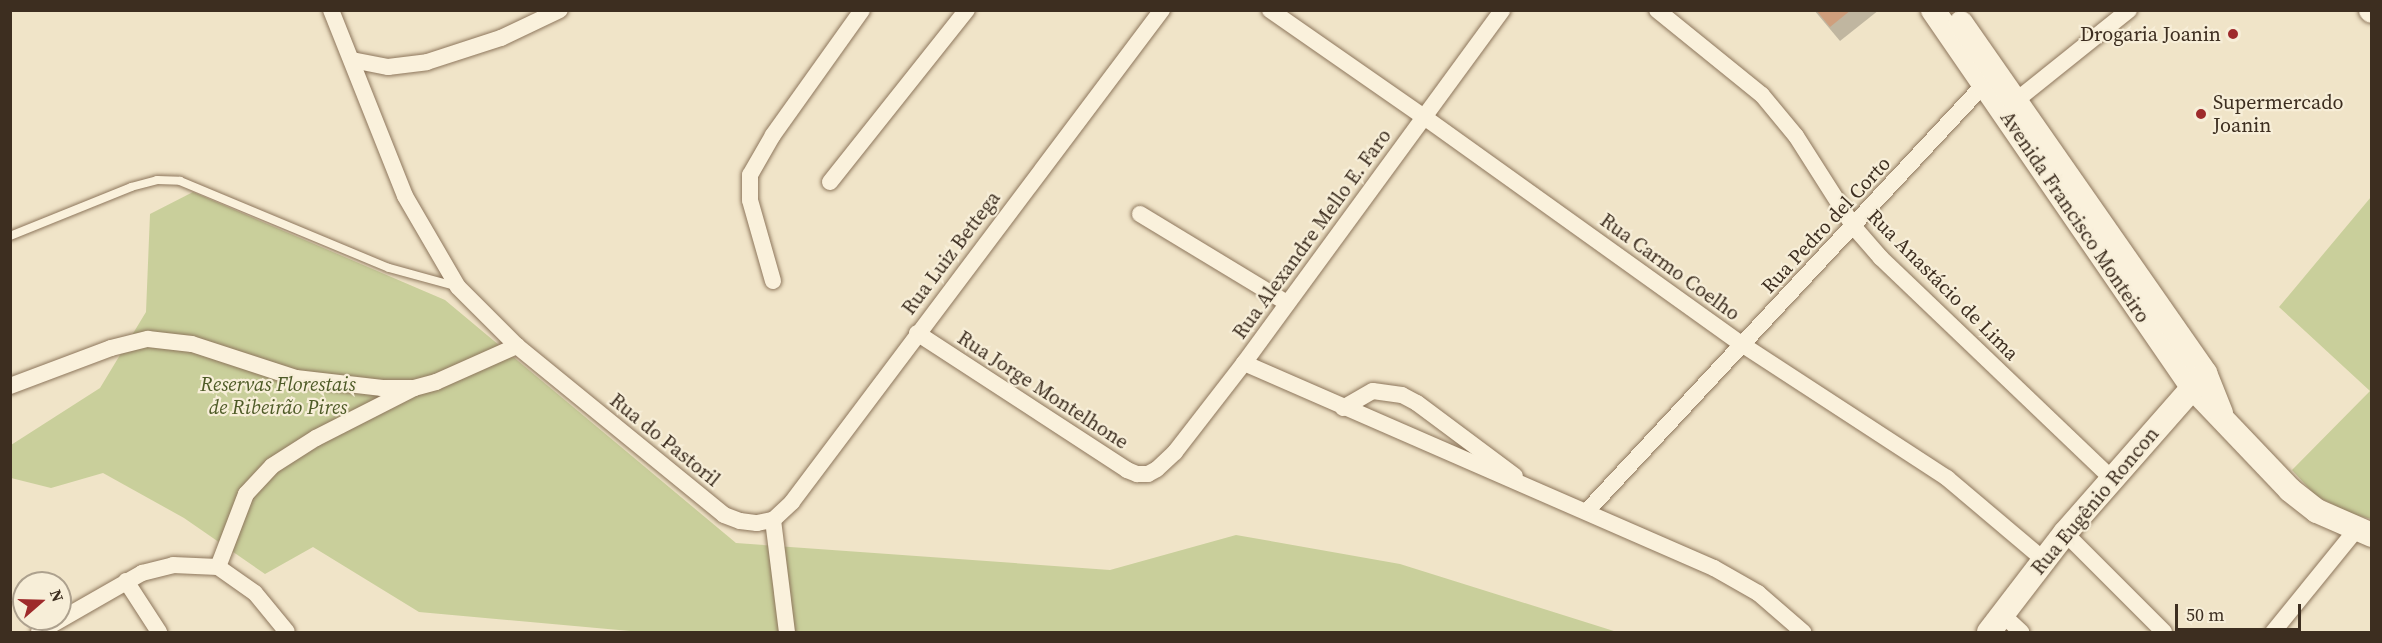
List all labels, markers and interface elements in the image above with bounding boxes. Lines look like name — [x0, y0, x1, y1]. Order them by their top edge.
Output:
place label: Drogaria Joanin — [2080, 22, 2221, 46]
marker: Drogaria Joanin — [2226, 27, 2240, 41]
place label: Supermercado Joanin — [2213, 90, 2344, 137]
street label: Avenida Francisco Monteiro — [1995, 107, 2155, 327]
marker: Supermercado Joanin — [2194, 107, 2208, 121]
street label: Rua Alexandre Mello E. Faro — [1228, 124, 1396, 344]
street label: Rua Pedro del Corto — [1757, 152, 1895, 298]
street label: Rua Luiz Bettega — [897, 187, 1005, 319]
street label: Rua Anastácio de Lima — [1862, 204, 2024, 366]
street label: Rua Carmo Coelho — [1596, 208, 1744, 326]
street label: Rua Jorge Montelhone — [953, 326, 1133, 454]
park label: Reservas Florestais de Ribeirão Pires — [200, 372, 356, 419]
street label: Rua do Pastoril — [605, 388, 725, 492]
street label: Rua Eugênio Roncon — [2026, 422, 2164, 580]
north arrow — [12, 571, 72, 631]
text: N — [45, 586, 69, 605]
scale bar — [2178, 592, 2304, 630]
text: 50 m — [2186, 602, 2224, 627]

